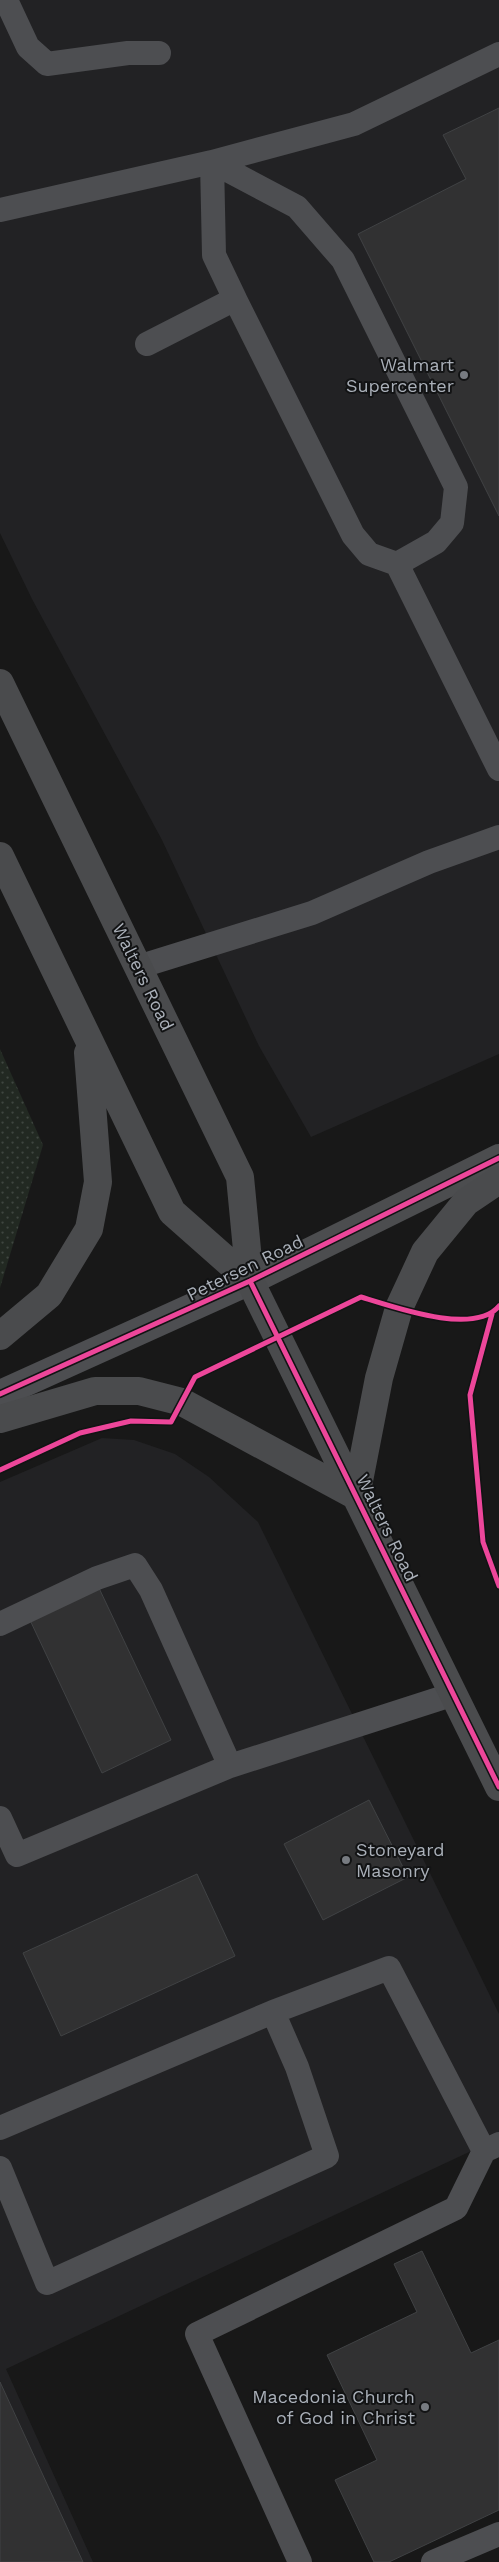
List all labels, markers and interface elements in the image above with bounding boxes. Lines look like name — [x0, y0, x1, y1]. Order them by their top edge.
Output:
place label: Walmart Supercenter — [346, 354, 454, 396]
marker: Walmart Supercenter — [458, 369, 470, 381]
street label: Walters Road — [109, 920, 178, 1034]
street label: Petersen Road — [183, 1230, 306, 1305]
street label: Walters Road — [353, 1471, 422, 1585]
place label: Stoneyard Masonry — [356, 1839, 445, 1881]
marker: Stoneyard Masonry — [340, 1854, 352, 1866]
place label: Macedonia Church of God in Christ — [252, 2386, 415, 2428]
marker: Macedonia Church of God in Christ — [419, 2401, 431, 2413]

